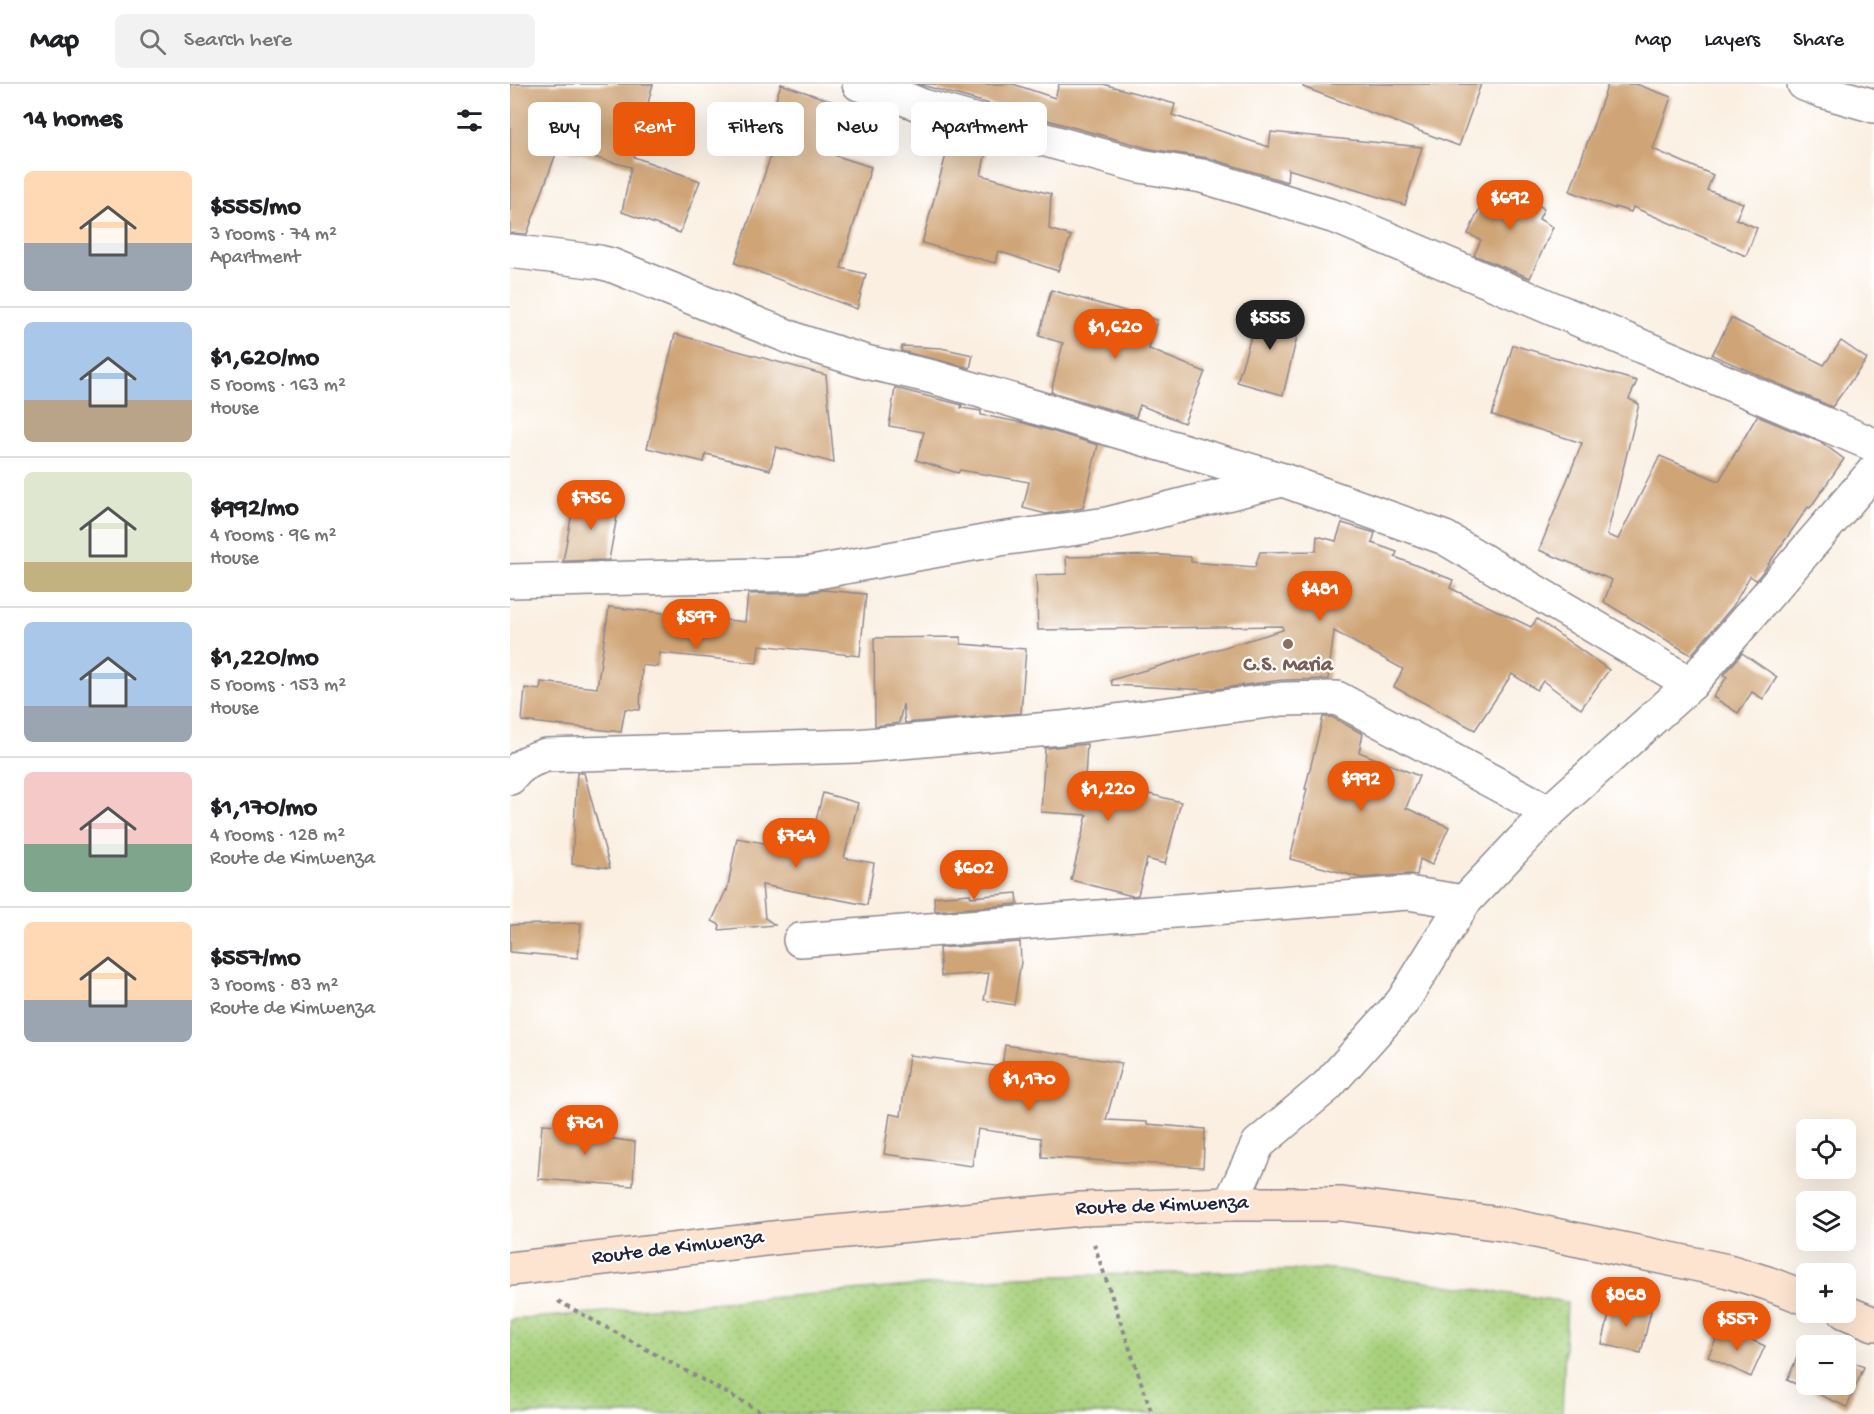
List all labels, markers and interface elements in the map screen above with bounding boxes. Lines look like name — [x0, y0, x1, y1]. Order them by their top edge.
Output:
search box — [115, 14, 535, 68]
text: Map — [30, 25, 79, 58]
icon: search — [136, 25, 169, 58]
text: Search here — [184, 28, 292, 54]
text: Map — [1635, 29, 1671, 54]
text: Layers — [1704, 29, 1760, 54]
text: Share — [1793, 29, 1844, 54]
chip: Buy — [528, 102, 601, 156]
chip: Rent — [613, 102, 695, 156]
chip: Filters — [707, 102, 804, 156]
chip: New — [816, 102, 899, 156]
chip: Apartment — [911, 102, 1047, 156]
icon: filters — [453, 104, 486, 137]
text: 14 homes — [24, 105, 122, 136]
pin: $692 — [1474, 180, 1546, 231]
text: $692 — [1491, 188, 1529, 211]
text: $555/mo — [210, 193, 301, 224]
icon: home — [72, 195, 144, 267]
text: 3 rooms · 74 m² — [210, 224, 337, 247]
text: Apartment — [210, 247, 300, 270]
pin: $555 — [1234, 300, 1306, 351]
text: $555 — [1250, 308, 1290, 331]
pin: $1,620 — [1066, 309, 1164, 360]
text: $1,620 — [1088, 317, 1142, 340]
text: $1,620/mo — [210, 344, 319, 375]
icon: home — [72, 346, 144, 418]
text: 5 rooms · 163 m² — [210, 375, 346, 398]
text: House — [210, 398, 259, 421]
pin: $756 — [555, 480, 627, 531]
text: $756 — [571, 488, 611, 511]
text: $992/mo — [210, 494, 299, 525]
icon: home — [72, 496, 144, 568]
text: 4 rooms · 96 m² — [210, 525, 336, 548]
text: House — [210, 548, 259, 571]
pin: $481 — [1284, 571, 1356, 622]
text: $481 — [1301, 579, 1339, 602]
pin: $597 — [660, 599, 732, 650]
text: $597 — [676, 607, 716, 630]
marker: C.S. Maria — [1281, 637, 1295, 651]
text: $1,220/mo — [210, 644, 319, 675]
icon: home — [72, 646, 144, 718]
place label: C.S. Maria — [1242, 654, 1334, 679]
text: 5 rooms · 153 m² — [210, 675, 346, 698]
text: House — [210, 698, 259, 721]
pin: $992 — [1325, 761, 1397, 812]
text: $992 — [1342, 769, 1380, 792]
pin: $1,220 — [1059, 771, 1157, 822]
text: $1,220 — [1081, 779, 1135, 802]
text: $1,170/mo — [210, 794, 317, 825]
icon: home — [72, 796, 144, 868]
pin: $764 — [760, 818, 832, 869]
text: 4 rooms · 128 m² — [210, 825, 345, 848]
text: $764 — [777, 826, 815, 849]
text: Route de Kimwenza — [210, 848, 375, 871]
pin: $602 — [938, 850, 1010, 901]
text: $602 — [954, 858, 994, 881]
text: $557/mo — [210, 944, 301, 975]
icon: home — [72, 946, 144, 1018]
text: 3 rooms · 83 m² — [210, 975, 338, 998]
text: Route de Kimwenza — [210, 998, 375, 1021]
pin: $1,170 — [980, 1061, 1078, 1112]
text: $1,170 — [1002, 1069, 1056, 1092]
pin: $761 — [549, 1105, 621, 1156]
text: $761 — [566, 1113, 604, 1136]
map controls — [1796, 1119, 1856, 1395]
button: locate — [1796, 1119, 1856, 1179]
street label: Route de Kimwenza — [1075, 1191, 1250, 1223]
button: layers — [1796, 1191, 1856, 1251]
street label: Route de Kimwenza — [590, 1226, 767, 1272]
button: + — [1796, 1263, 1856, 1323]
pin: $868 — [1590, 1277, 1662, 1328]
text: $868 — [1605, 1285, 1647, 1308]
pin: $557 — [1701, 1301, 1773, 1352]
text: $557 — [1717, 1309, 1757, 1332]
button: − — [1796, 1335, 1856, 1395]

